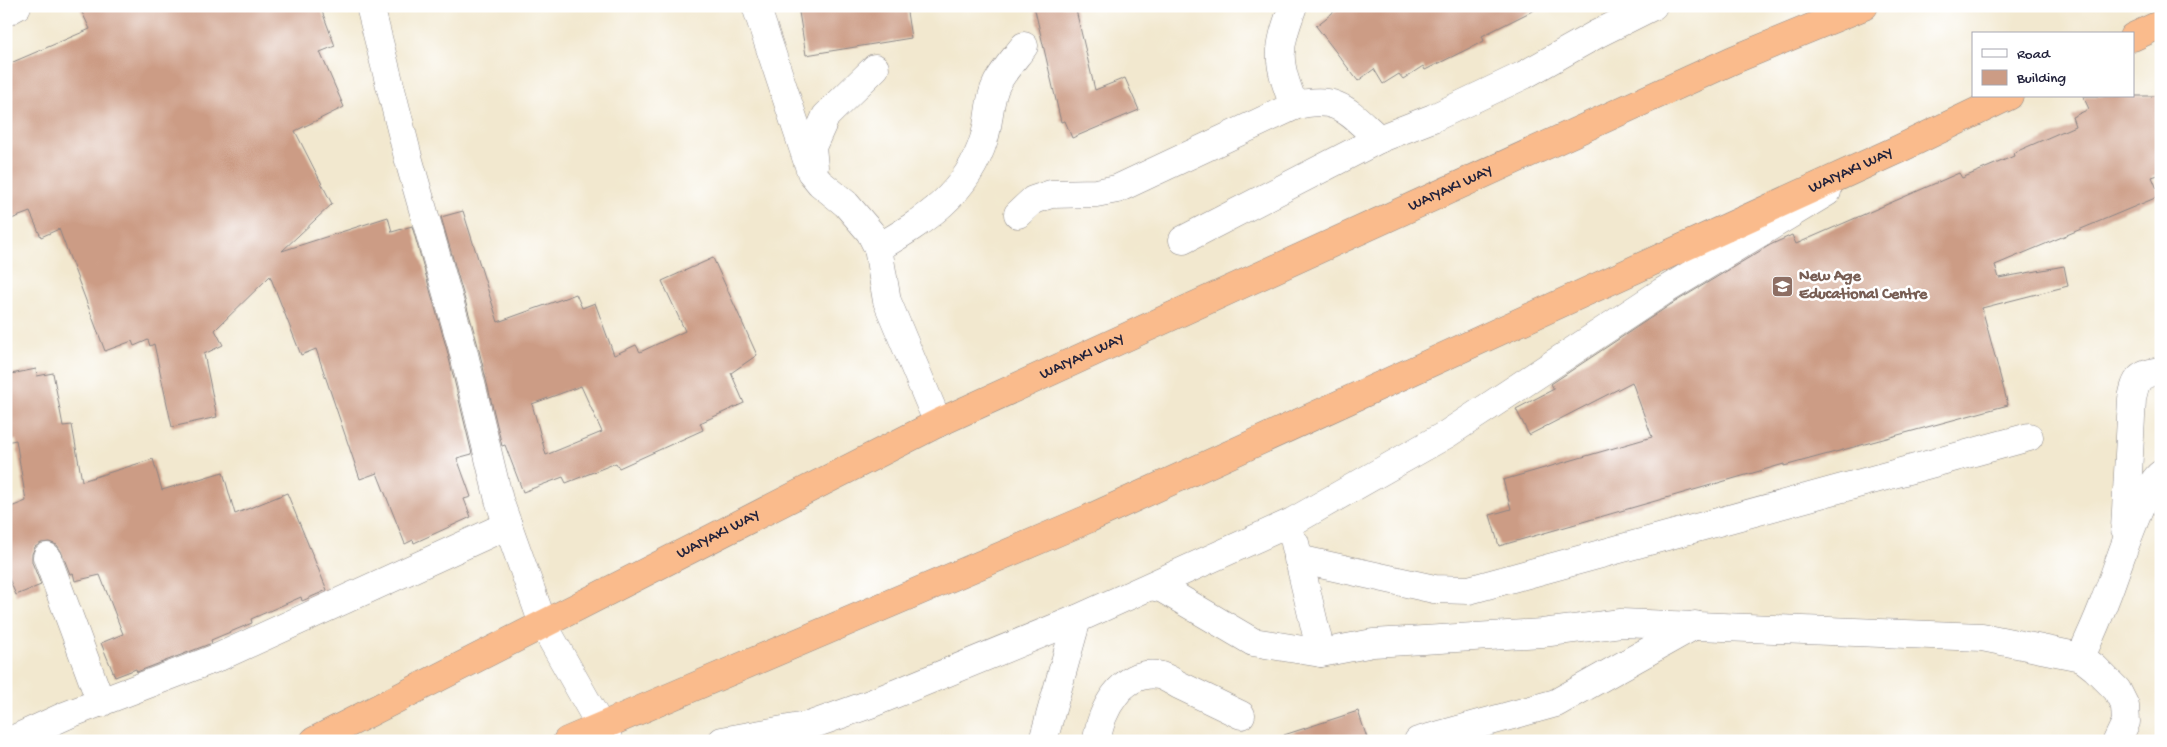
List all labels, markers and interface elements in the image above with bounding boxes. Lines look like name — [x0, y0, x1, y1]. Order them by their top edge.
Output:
legend — [1972, 32, 2134, 98]
text: Road — [2017, 46, 2051, 64]
text: Building — [2016, 70, 2066, 88]
street label: WAIYAKI WAY — [1806, 143, 1896, 198]
street label: WAIYAKI WAY — [1406, 161, 1496, 216]
place label: New Age Educational Centre — [1799, 268, 1928, 305]
school or university icon: New Age Educational Centre — [1771, 274, 1795, 298]
street label: WAIYAKI WAY — [1037, 330, 1127, 385]
street label: WAIYAKI WAY — [674, 506, 763, 564]

